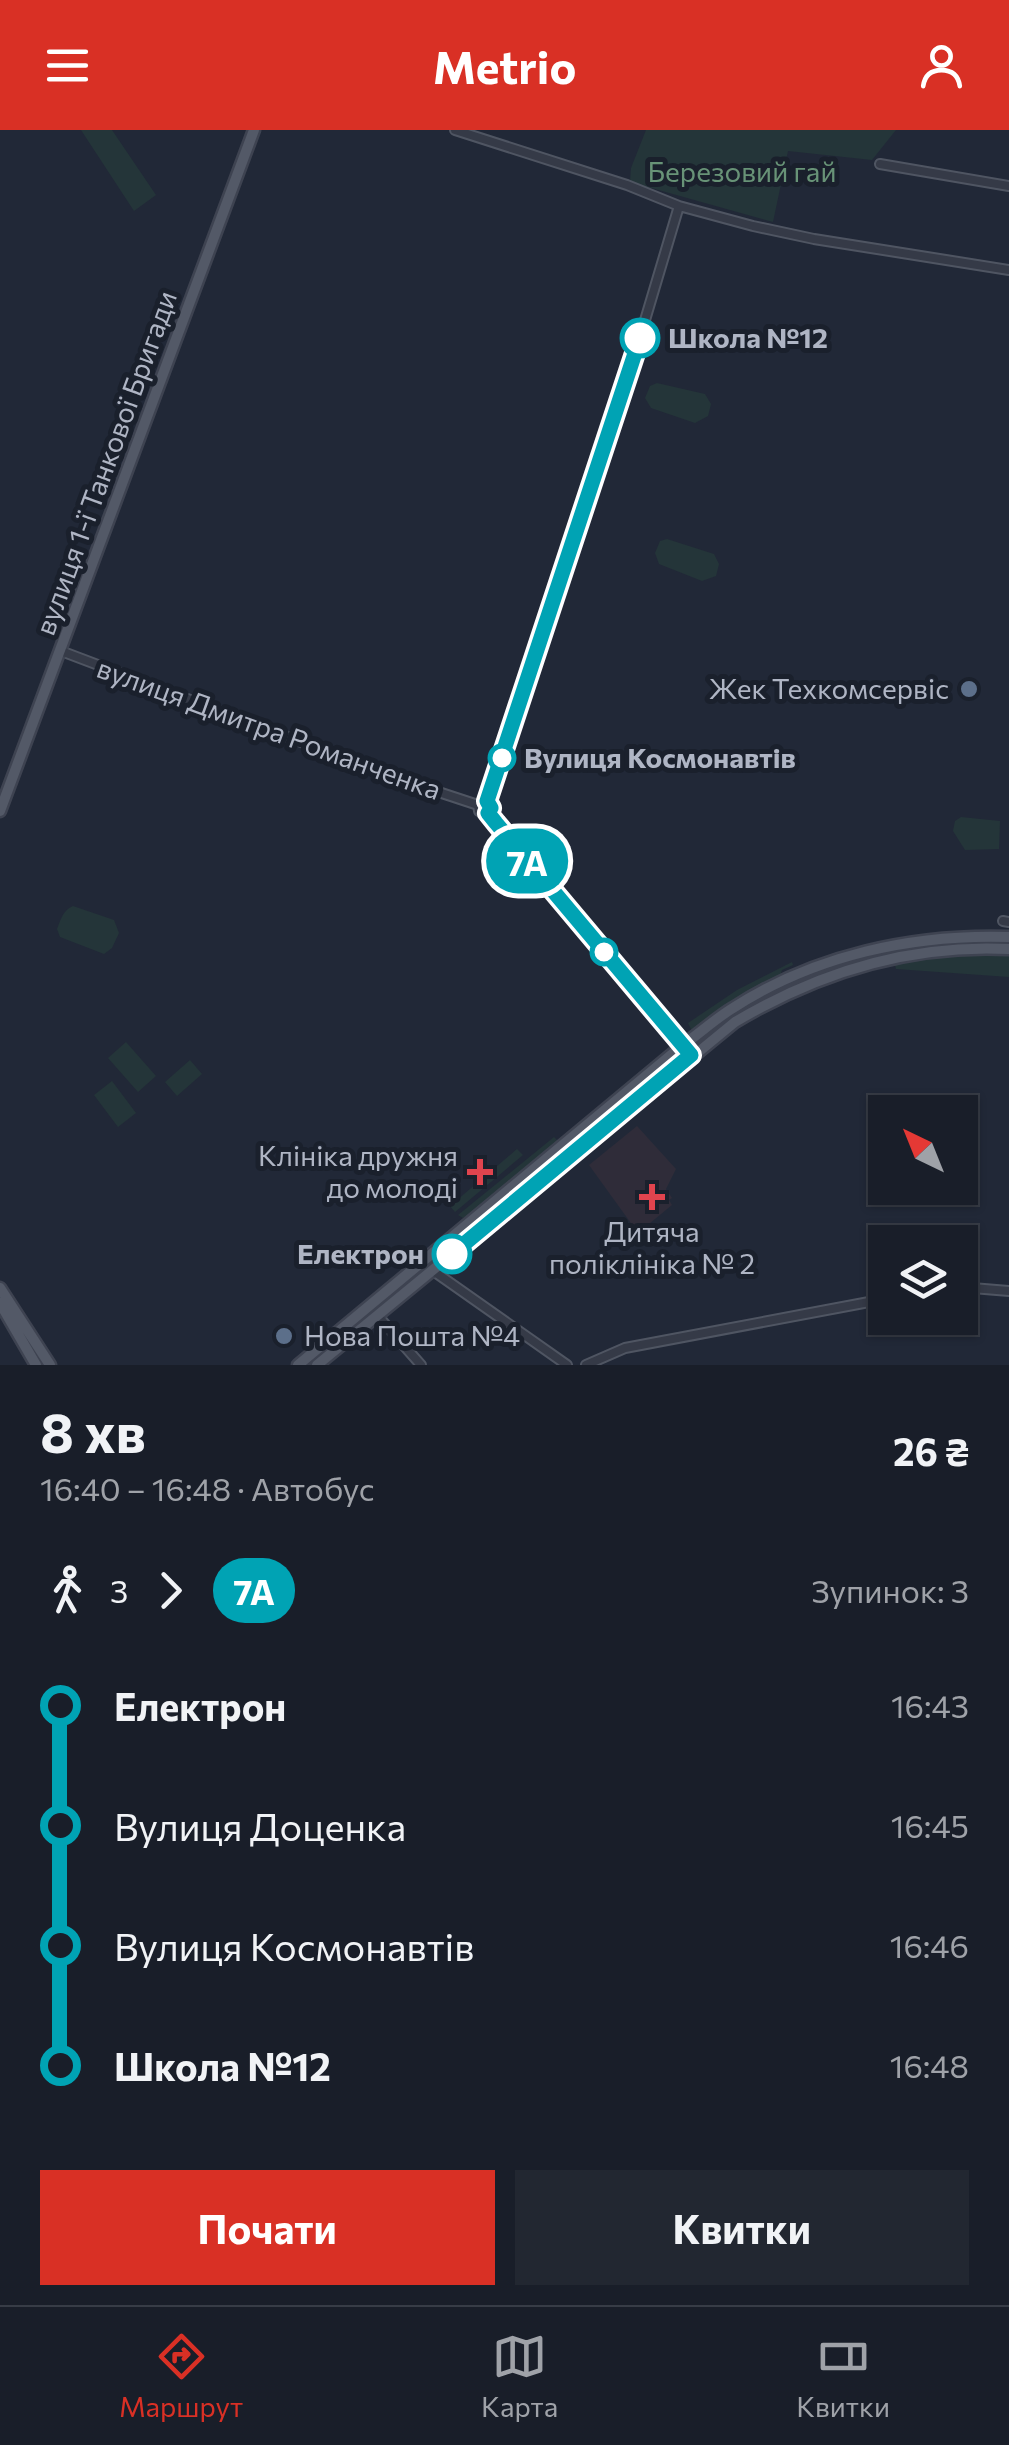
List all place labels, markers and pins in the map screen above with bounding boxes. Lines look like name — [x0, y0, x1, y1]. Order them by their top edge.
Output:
marker: Школа №12 — [621, 319, 659, 357]
place label: Школа №12 — [668, 320, 828, 354]
place label: Жек Техкомсервіс — [709, 671, 949, 705]
marker: Жек Техкомсервіс — [958, 678, 980, 700]
place label: Вулиця Космонавтів — [524, 740, 796, 774]
marker: Вулиця Космонавтів — [489, 745, 515, 771]
unlabelled marker — [591, 939, 617, 965]
place label: Клініка дружня до молоді — [258, 1138, 458, 1204]
marker: Клініка дружня до молоді — [467, 1159, 493, 1185]
marker: Дитяча поліклініка № 2 — [639, 1184, 665, 1210]
place label: Дитяча поліклініка № 2 — [549, 1214, 755, 1280]
marker: Електрон — [433, 1235, 471, 1273]
place label: Електрон — [297, 1236, 424, 1270]
place label: Нова Пошта №4 — [304, 1318, 520, 1352]
marker: Нова Пошта №4 — [273, 1325, 295, 1347]

